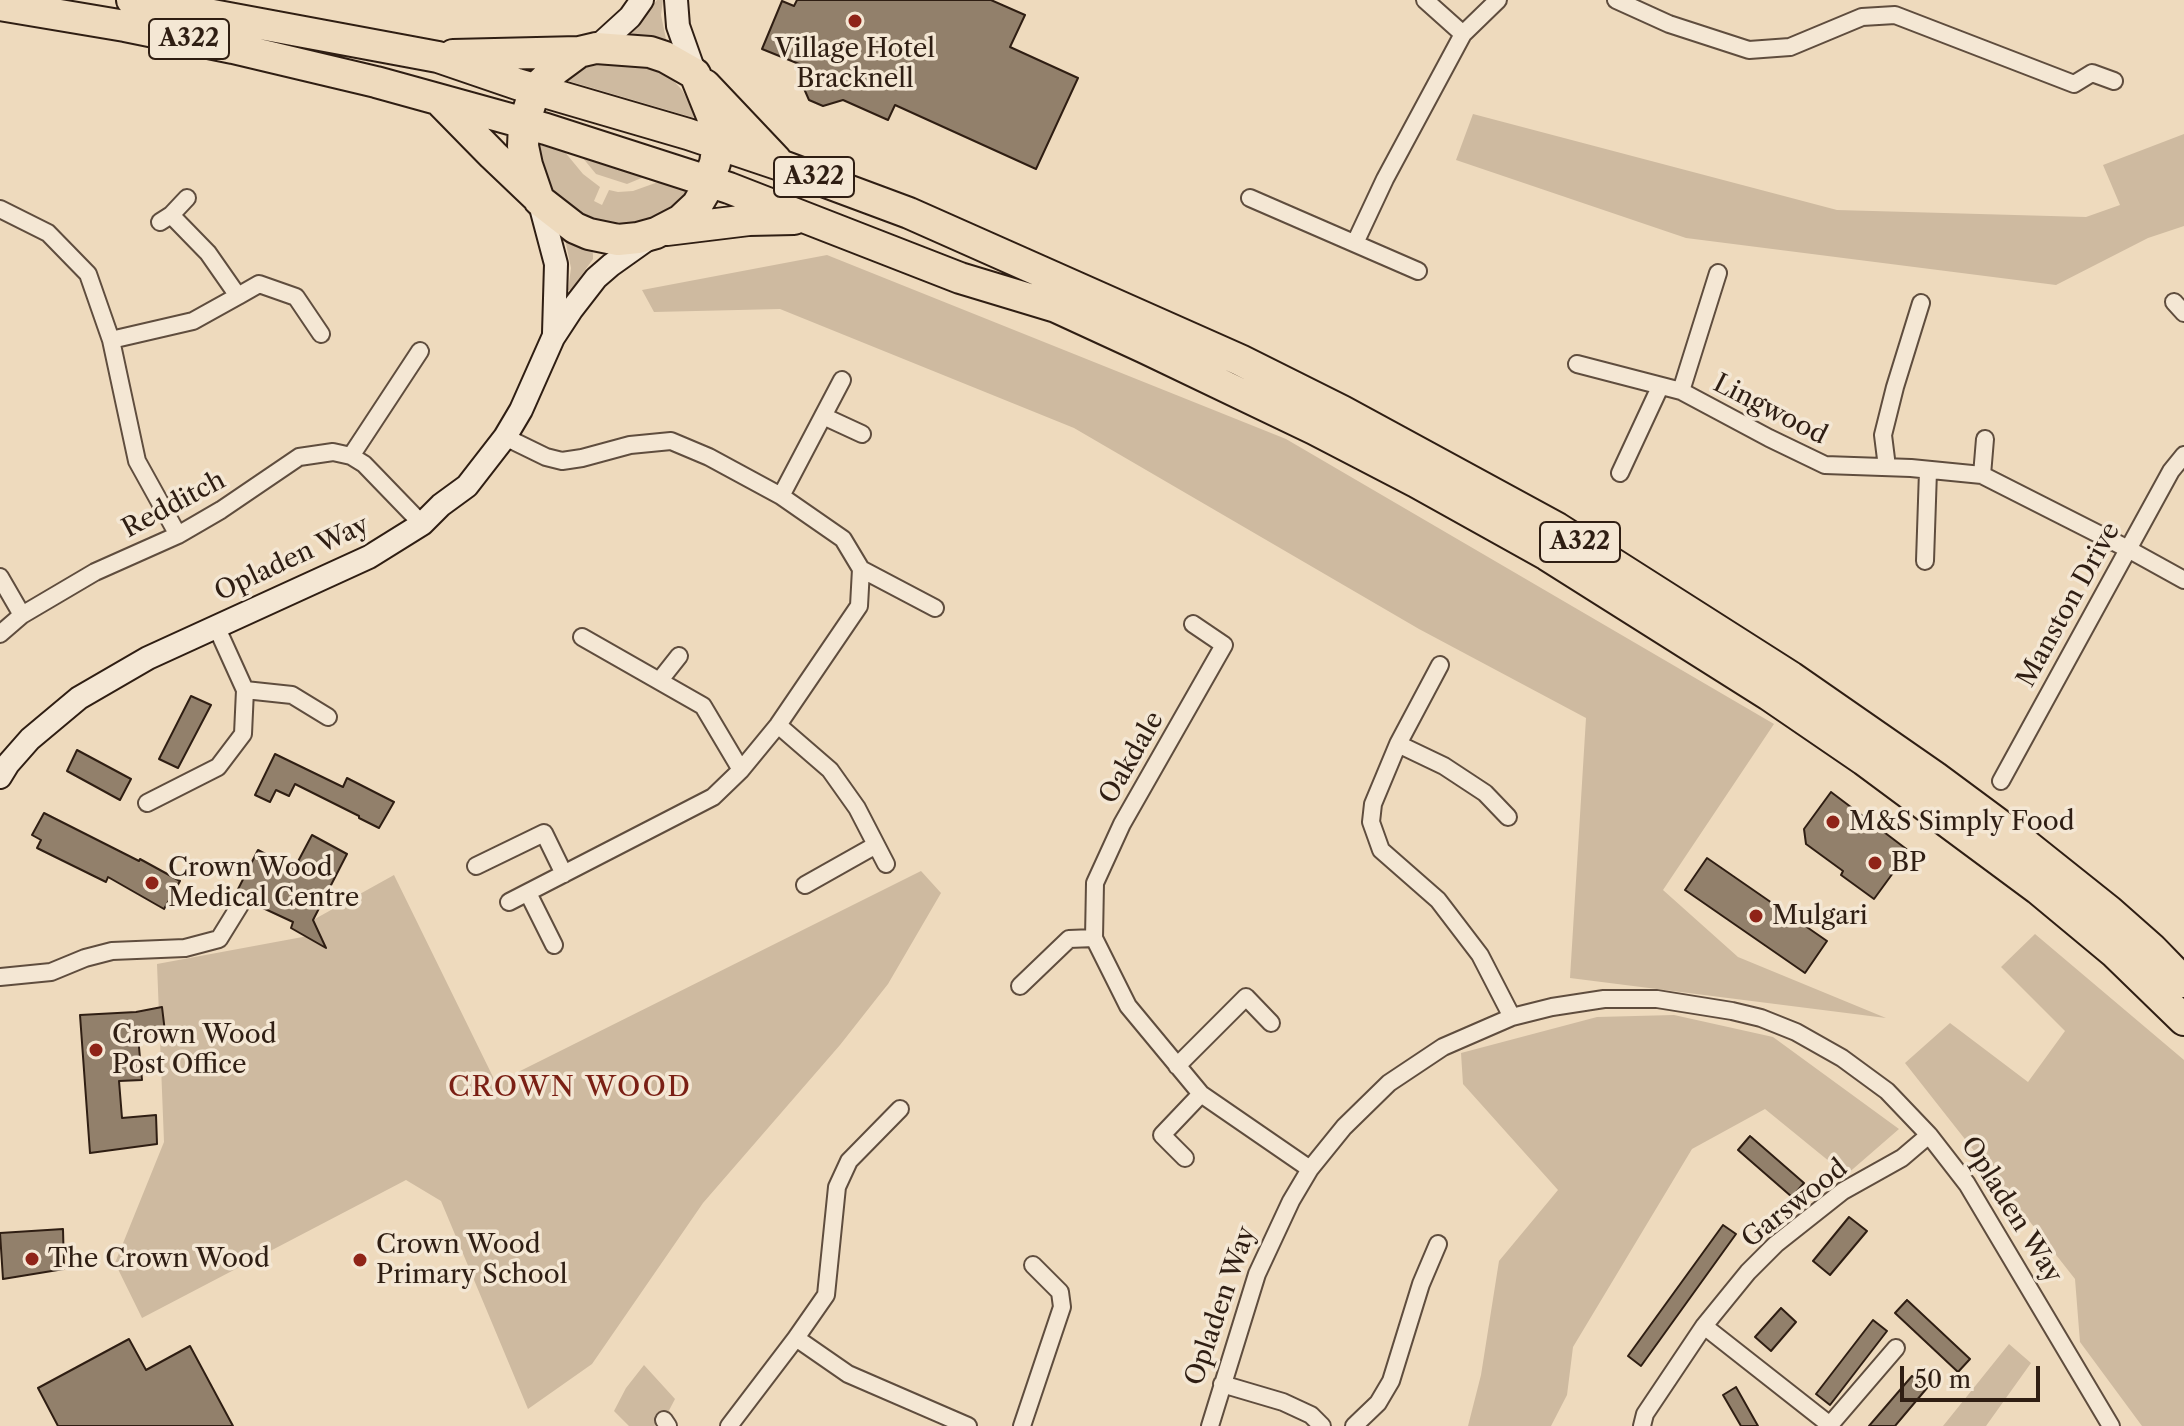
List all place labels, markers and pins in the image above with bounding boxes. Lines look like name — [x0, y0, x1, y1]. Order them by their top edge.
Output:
marker: Village Hotel Bracknell — [846, 12, 864, 30]
place label: Village Hotel Bracknell — [775, 33, 935, 94]
place label: M&S Simply Food — [1849, 806, 2075, 838]
marker: M&S Simply Food — [1824, 813, 1842, 831]
place label: BP — [1891, 847, 1926, 879]
place label: Crown Wood Medical Centre — [168, 852, 359, 914]
marker: BP — [1866, 854, 1884, 872]
marker: Crown Wood Medical Centre — [143, 874, 161, 892]
place label: Mulgari — [1772, 900, 1868, 932]
marker: Mulgari — [1747, 907, 1765, 925]
place label: Crown Wood Post Office — [112, 1019, 277, 1080]
marker: Crown Wood Post Office — [87, 1041, 105, 1059]
place label: Crown Wood Primary School — [376, 1229, 567, 1290]
place label: The Crown Wood — [48, 1243, 270, 1275]
marker: The Crown Wood — [23, 1250, 41, 1268]
marker: Crown Wood Primary School — [351, 1251, 369, 1269]

